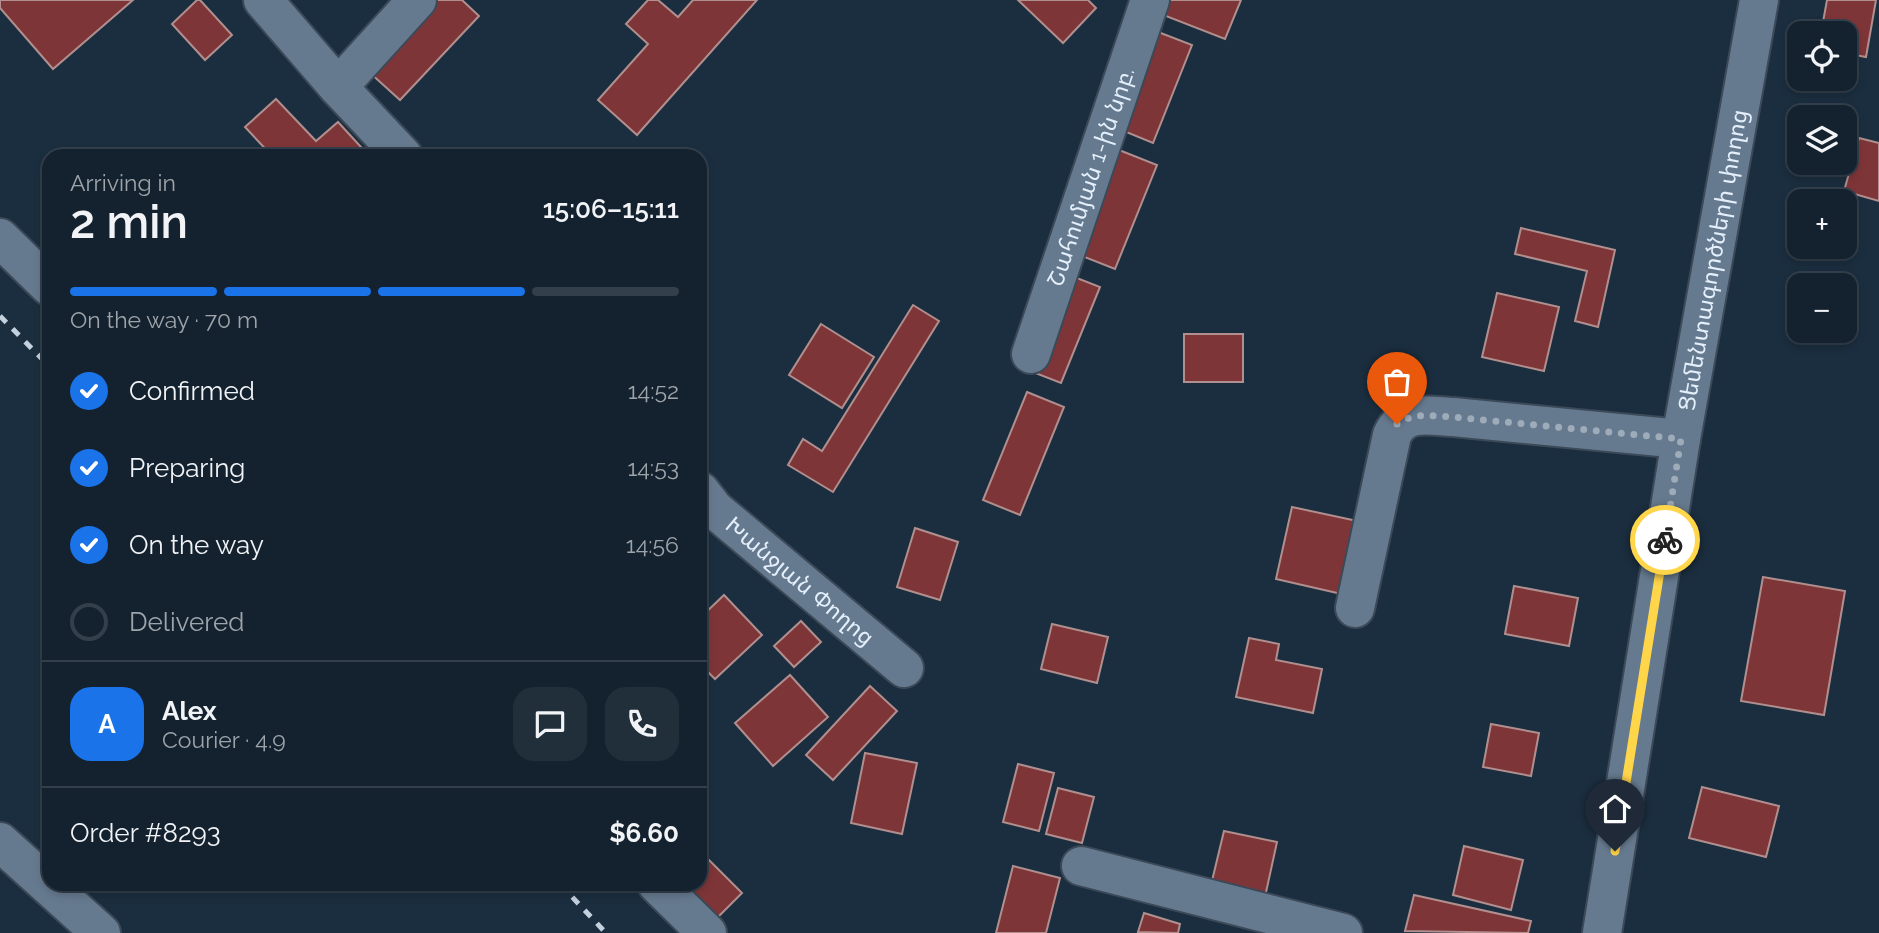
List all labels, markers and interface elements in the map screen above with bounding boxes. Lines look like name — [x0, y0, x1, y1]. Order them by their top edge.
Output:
map controls — [1787, 21, 1857, 343]
button: locate — [1787, 21, 1857, 91]
street label: Շահումյան 1-ին նրբ. — [1041, 64, 1139, 289]
button: layers — [1787, 105, 1857, 175]
street label: Ցեմենտագործների փողոց — [1672, 107, 1753, 413]
text: Arriving in — [70, 169, 176, 196]
button: + — [1787, 189, 1857, 259]
text: 15:06–15:11 — [543, 194, 679, 224]
text: 2 min — [70, 195, 188, 249]
button: − — [1787, 273, 1857, 343]
text: On the way · 70 m — [70, 306, 258, 333]
pin — [1367, 352, 1427, 424]
icon: bag — [1378, 363, 1416, 401]
icon: check — [70, 372, 108, 410]
text: Confirmed — [129, 376, 255, 406]
text: 14:52 — [628, 377, 679, 404]
icon: check — [70, 449, 108, 487]
text: Preparing — [129, 453, 245, 483]
text: 14:53 — [627, 454, 679, 481]
courier — [1630, 505, 1700, 575]
street label: Խանջյան Փողոց — [721, 511, 880, 651]
icon: bike — [1646, 521, 1684, 559]
icon: check — [70, 526, 108, 564]
text: On the way — [129, 530, 264, 560]
text: 14:56 — [626, 531, 679, 558]
text: Delivered — [129, 607, 244, 637]
button: chat — [513, 687, 587, 761]
button: phone — [605, 687, 679, 761]
text: Alex — [162, 696, 217, 726]
text: A — [98, 709, 116, 739]
text: Courier · 4.9 — [162, 726, 286, 753]
pin — [1585, 779, 1645, 851]
icon: home — [1596, 790, 1634, 828]
text: Order #8293 — [70, 818, 221, 848]
text: $6.60 — [609, 818, 679, 848]

